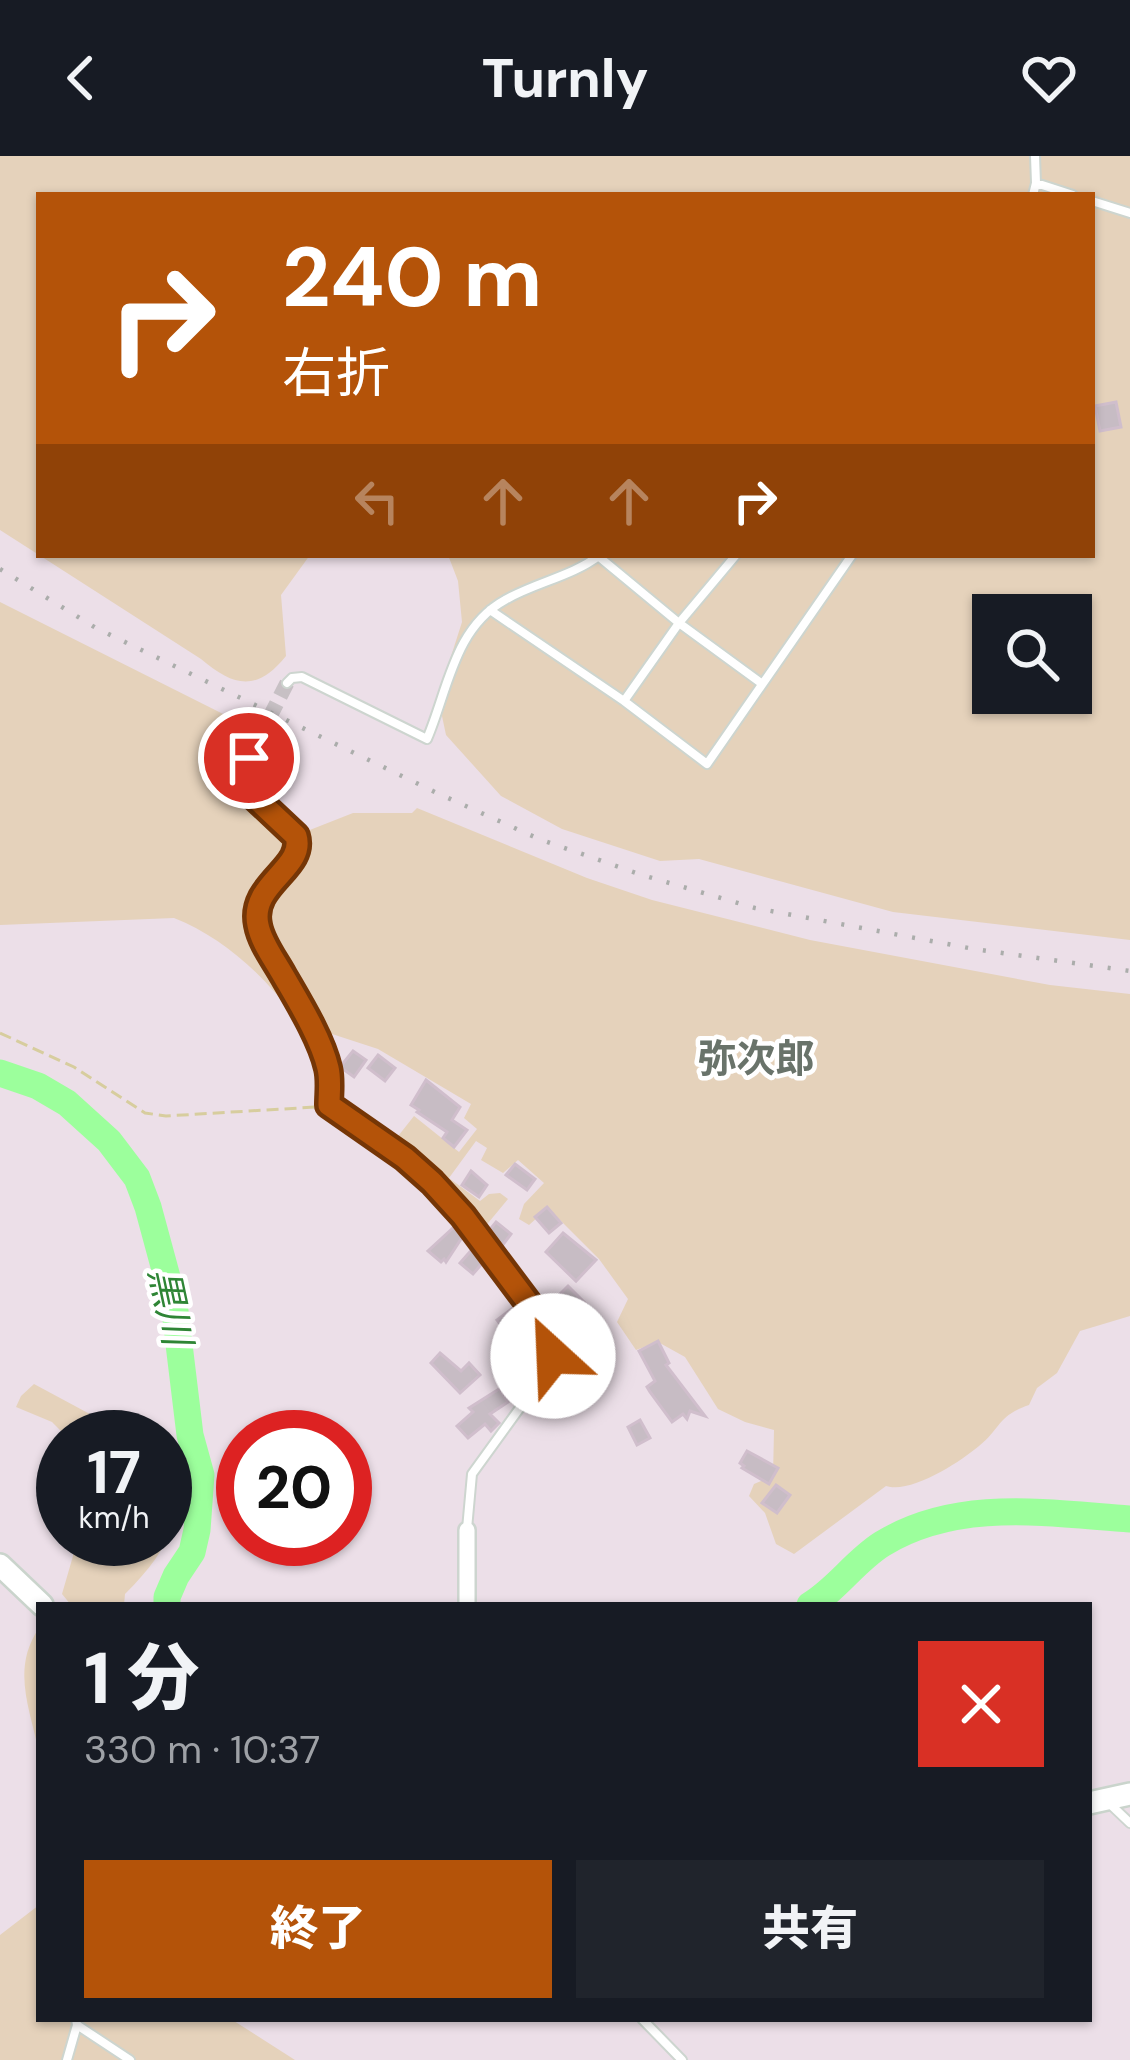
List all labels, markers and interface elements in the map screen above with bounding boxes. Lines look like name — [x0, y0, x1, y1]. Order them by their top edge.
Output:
text: Turnly — [482, 43, 648, 114]
icon: back — [48, 45, 114, 111]
icon: heart — [1016, 45, 1082, 111]
text: 240 m — [282, 223, 542, 332]
icon: right — [84, 240, 240, 396]
text: 右折 — [282, 338, 390, 409]
icon: left — [344, 468, 410, 534]
icon: ahead — [470, 468, 536, 534]
icon: ahead — [596, 468, 662, 534]
icon: right — [722, 468, 788, 534]
map controls — [972, 594, 1092, 714]
button: search — [972, 594, 1092, 714]
pin — [198, 707, 300, 809]
icon: arrive — [216, 725, 282, 791]
district label: 弥次郎 — [697, 1033, 815, 1084]
water label: 黒川 — [137, 1263, 204, 1353]
position arrow — [490, 1293, 616, 1419]
speed limit sign: 20 — [216, 1410, 372, 1566]
text: 17 — [87, 1433, 141, 1512]
text: km/h — [79, 1498, 149, 1537]
text: 1 分 — [84, 1632, 199, 1725]
button: close — [918, 1641, 1044, 1767]
text: 330 m · 10:37 — [84, 1724, 320, 1775]
button: 終了 — [84, 1860, 552, 1998]
button: 共有 — [576, 1860, 1044, 1998]

